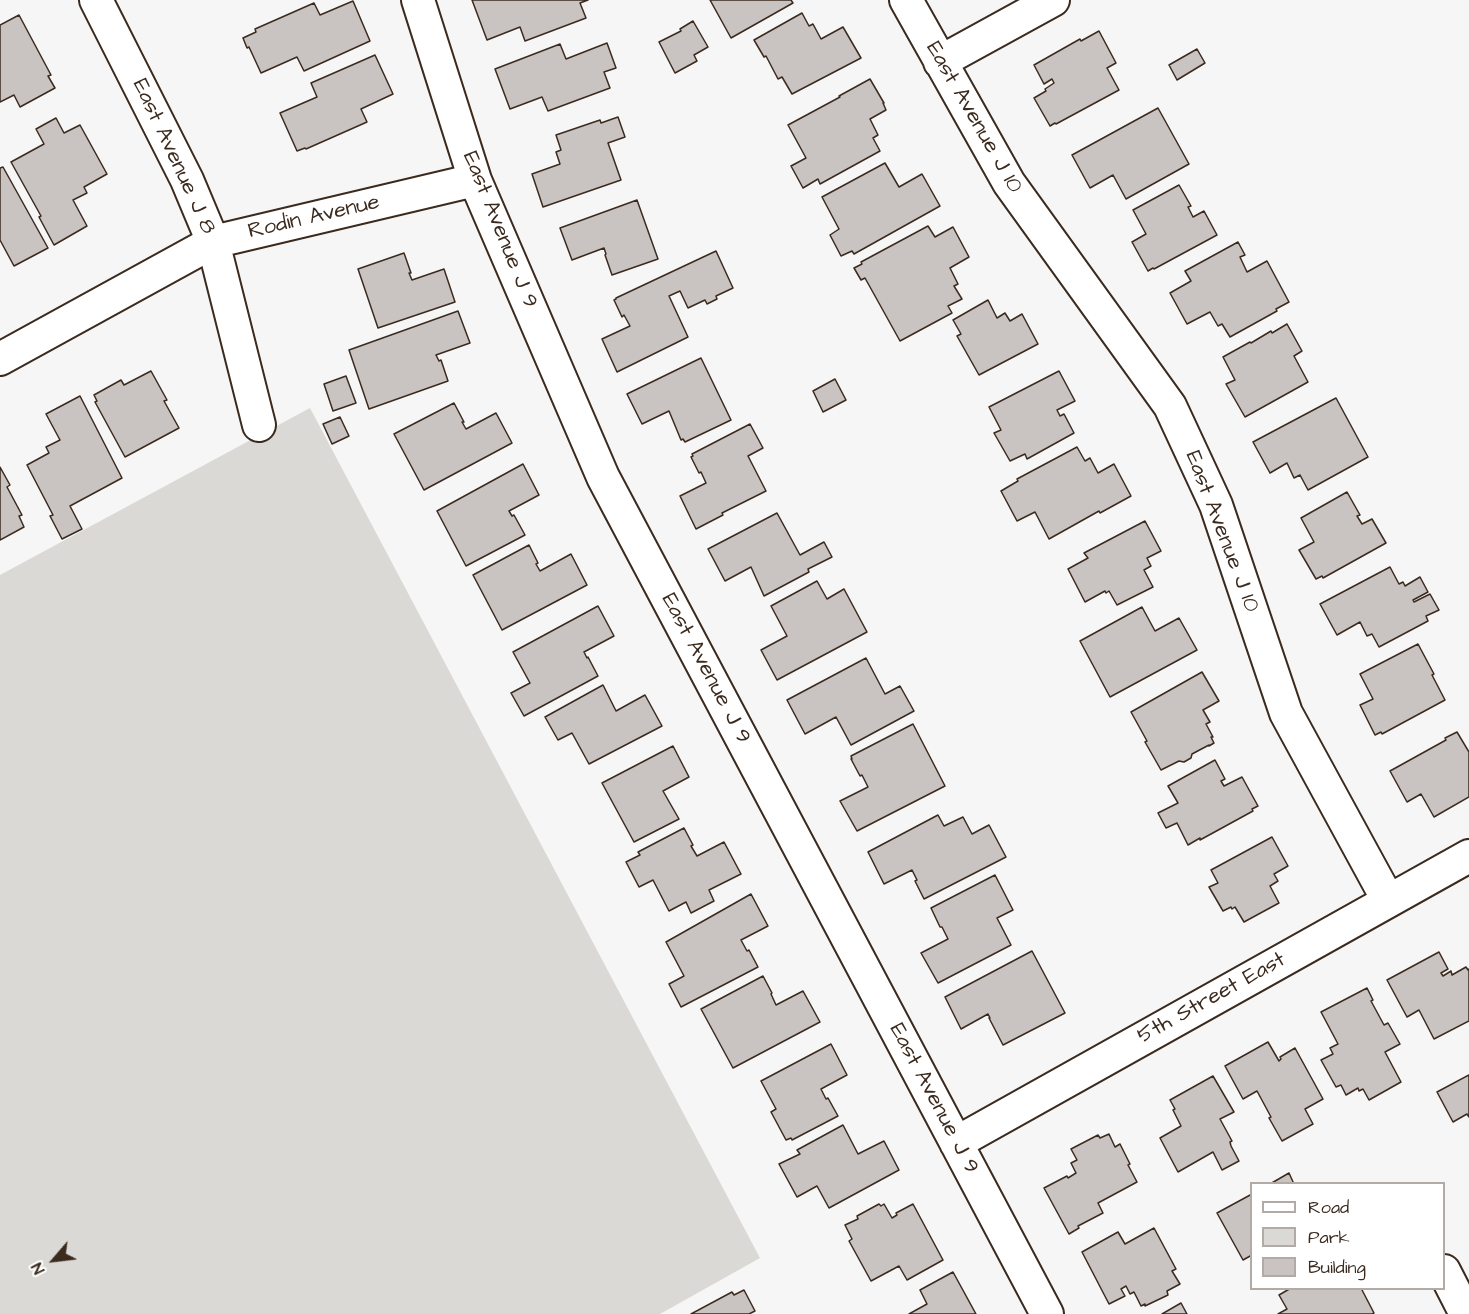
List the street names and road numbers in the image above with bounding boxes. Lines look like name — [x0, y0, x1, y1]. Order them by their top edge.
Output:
street label: East Avenue J 10 — [919, 38, 1027, 198]
street label: East Avenue J 8 — [126, 75, 220, 239]
street label: East Avenue J 9 — [456, 148, 542, 312]
street label: Rodin Avenue — [246, 190, 382, 246]
street label: East Avenue J 10 — [1178, 448, 1264, 616]
street label: East Avenue J 9 — [654, 589, 756, 749]
street label: 5th Street East — [1133, 947, 1291, 1051]
street label: East Avenue J 9 — [882, 1019, 984, 1179]

